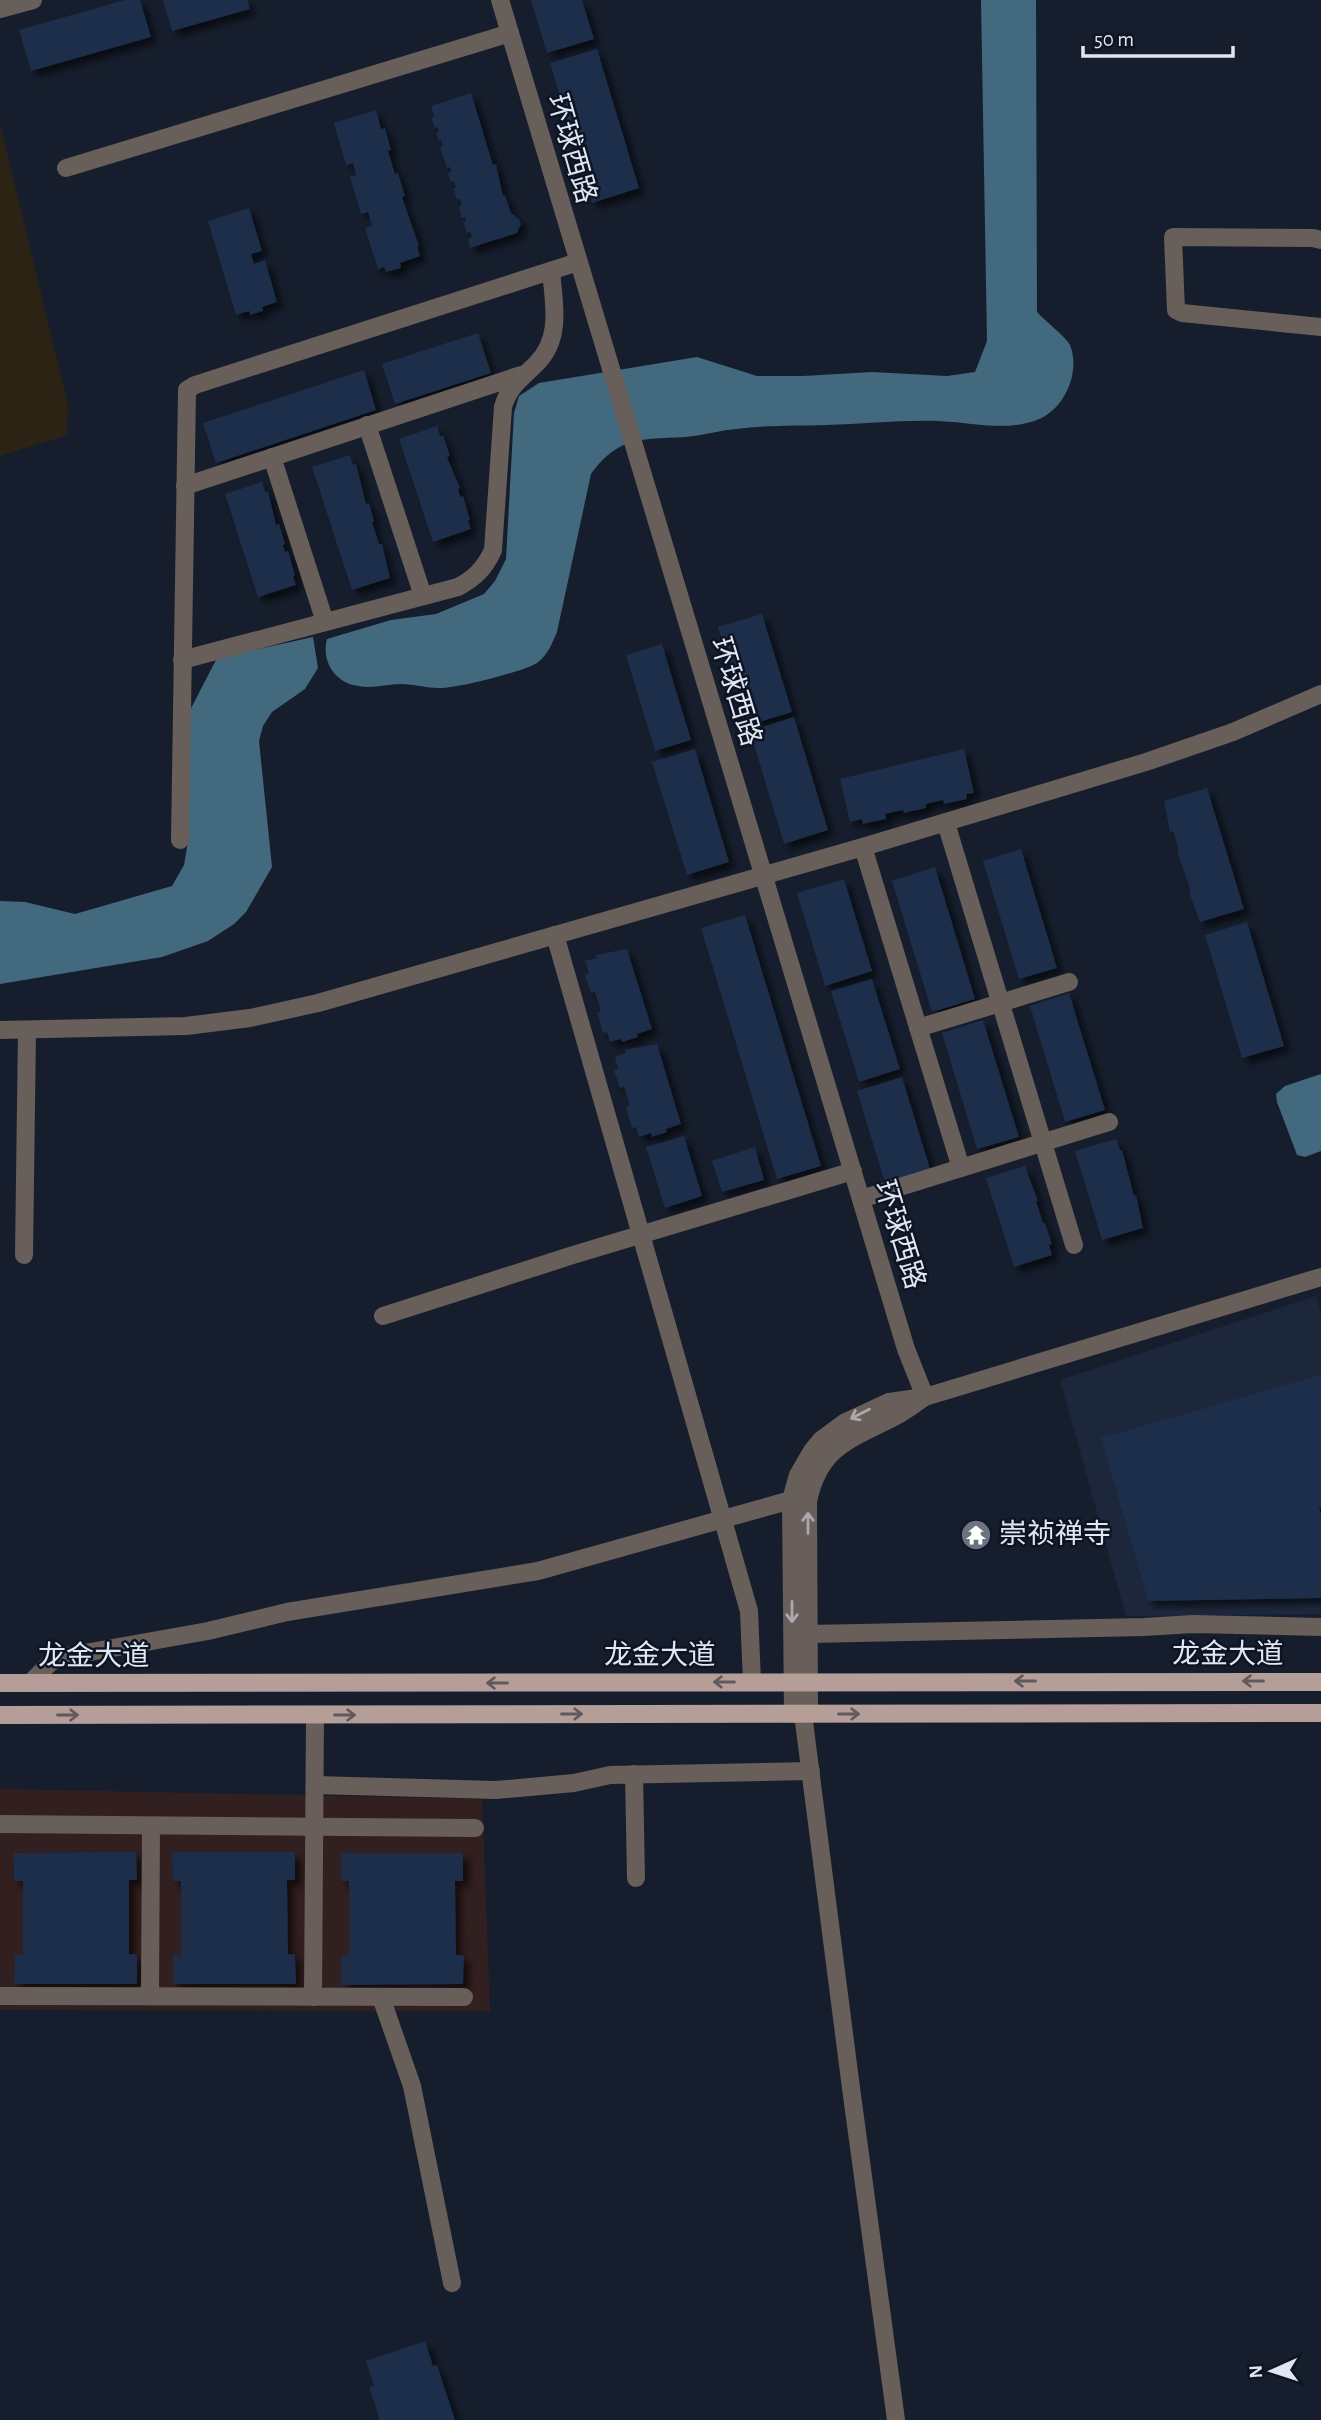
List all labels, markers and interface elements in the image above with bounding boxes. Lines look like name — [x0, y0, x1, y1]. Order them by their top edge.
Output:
scale bar — [1083, 14, 1234, 58]
text: 50 m — [1094, 29, 1134, 50]
street label: 环球西路 — [542, 91, 602, 207]
street label: 环球西路 — [705, 634, 767, 750]
street label: 环球西路 — [869, 1177, 931, 1293]
one-way arrow — [850, 1408, 871, 1422]
one-way arrow — [801, 1512, 815, 1535]
temple icon: 崇祯禅寺 — [959, 1518, 993, 1552]
place label: 崇祯禅寺 — [999, 1519, 1111, 1549]
one-way arrow — [785, 1601, 799, 1624]
street label: 龙金大道 — [1172, 1639, 1284, 1669]
street label: 龙金大道 — [604, 1640, 716, 1670]
street label: 龙金大道 — [38, 1641, 150, 1671]
one-way arrow — [1014, 1674, 1037, 1688]
one-way arrow — [1242, 1674, 1265, 1688]
one-way arrow — [713, 1675, 736, 1689]
one-way arrow — [486, 1676, 509, 1690]
one-way arrow — [837, 1707, 860, 1721]
one-way arrow — [56, 1708, 79, 1722]
one-way arrow — [333, 1708, 356, 1722]
one-way arrow — [560, 1708, 583, 1721]
north arrow — [1237, 2336, 1307, 2406]
text: N — [1247, 2365, 1266, 2379]

